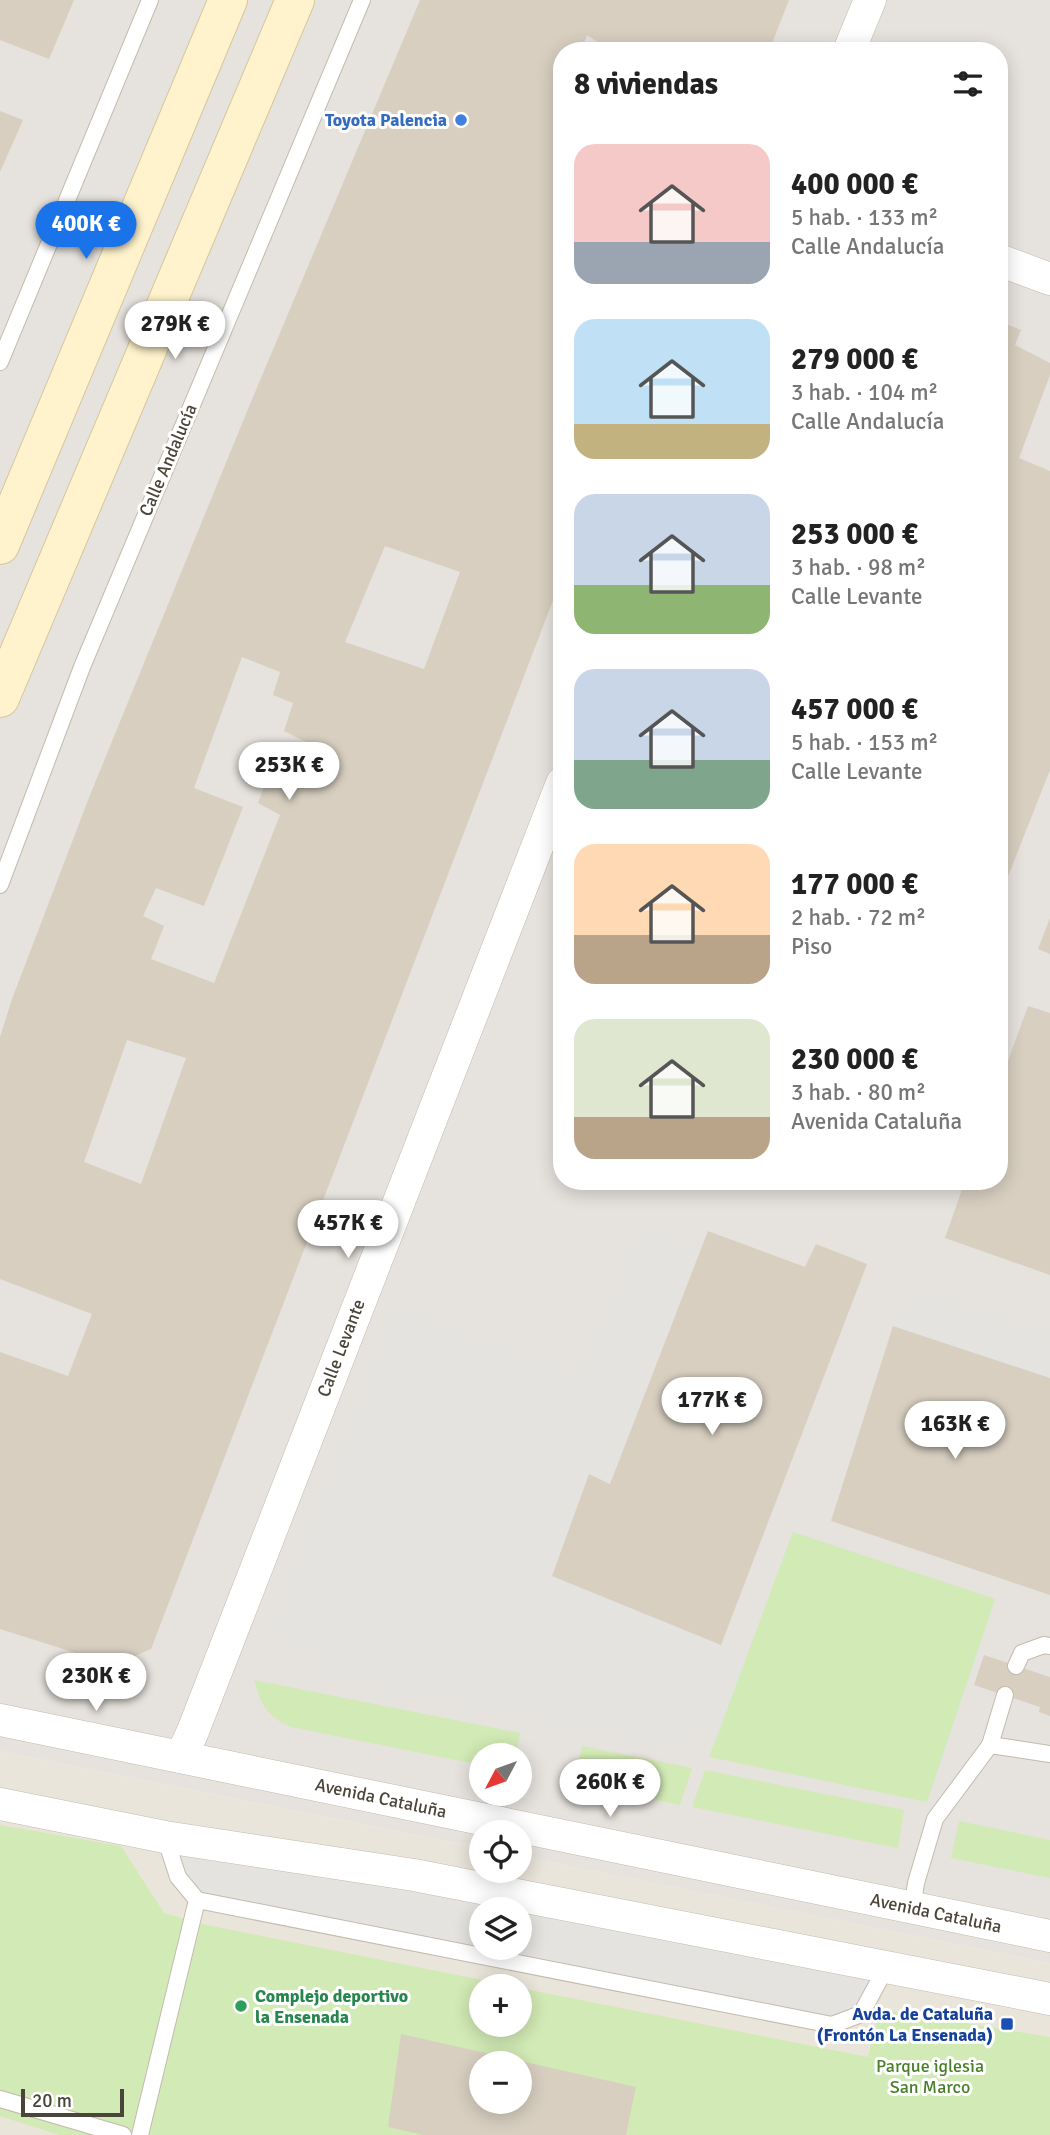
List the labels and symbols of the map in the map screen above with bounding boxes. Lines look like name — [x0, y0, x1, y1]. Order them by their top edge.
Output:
place label: Toyota Palencia — [325, 109, 447, 131]
marker: Toyota Palencia — [453, 112, 469, 128]
pin: 400K € — [29, 202, 143, 261]
pin: 279K € — [118, 302, 232, 361]
street label: Calle Andalucía — [134, 400, 202, 520]
pin: 253K € — [232, 742, 346, 802]
pin: 457K € — [291, 1200, 405, 1260]
street label: Calle Levante — [312, 1296, 370, 1400]
pin: 177K € — [655, 1378, 769, 1437]
pin: 163K € — [898, 1402, 1012, 1461]
pin: 230K € — [39, 1654, 153, 1713]
north arrow — [469, 1743, 532, 1806]
pin: 260K € — [553, 1759, 667, 1819]
street label: Avenida Cataluña — [313, 1773, 449, 1823]
street label: Avenida Cataluña — [868, 1888, 1004, 1938]
place label: Complejo deportivo la Ensenada — [255, 1985, 408, 2028]
marker: Complejo deportivo la Ensenada — [233, 1998, 249, 2014]
place label: Avda. de Cataluña (Frontón La Ensenada) — [817, 2003, 993, 2046]
marker: Avda. de Cataluña (Frontón La Ensenada) — [999, 2016, 1015, 2032]
park label: Parque iglesia San Marco — [876, 2055, 984, 2098]
scale bar — [21, 2086, 124, 2118]

